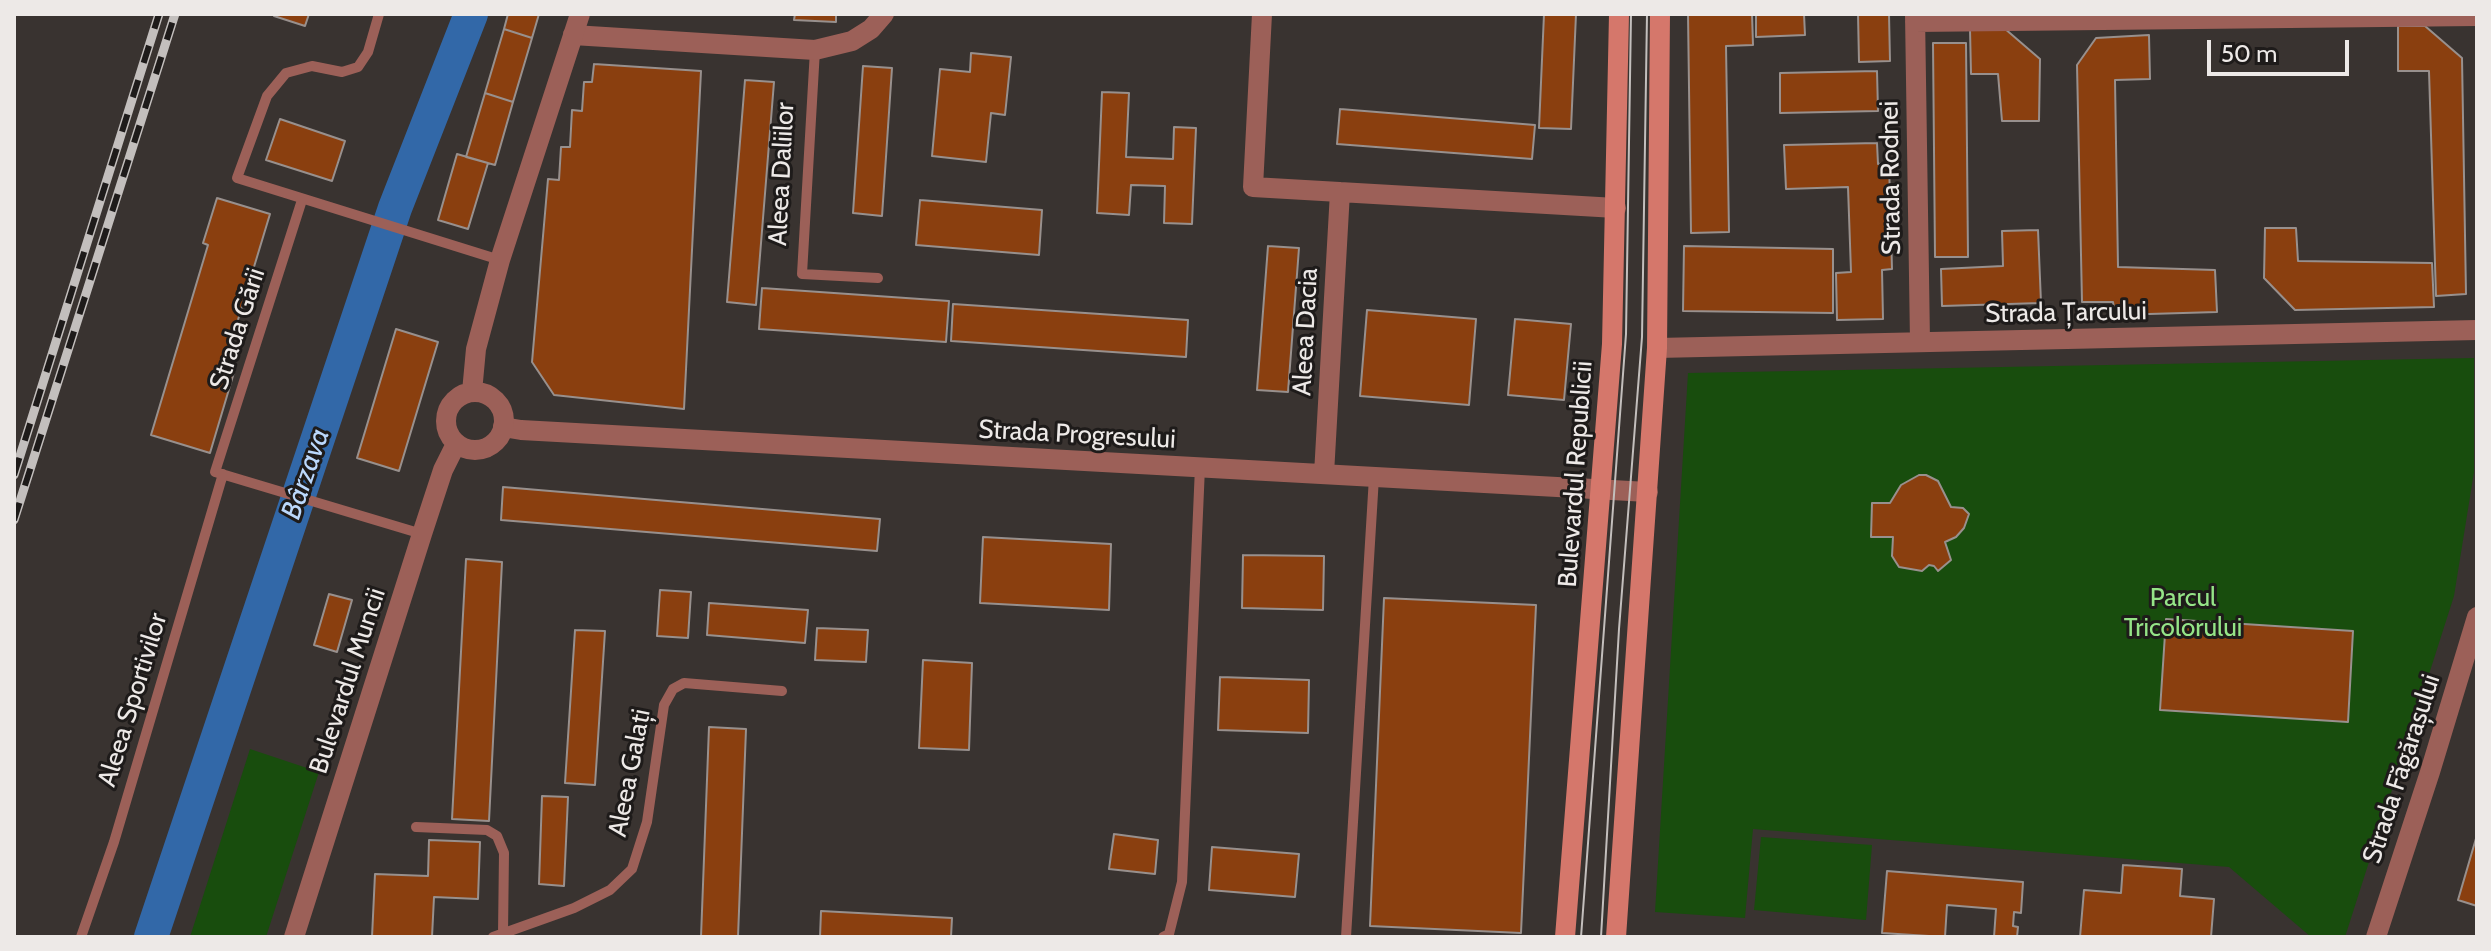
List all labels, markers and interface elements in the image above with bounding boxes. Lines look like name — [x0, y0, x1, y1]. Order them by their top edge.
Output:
scale bar — [2211, 24, 2353, 74]
text: 50 m — [2221, 39, 2277, 68]
street label: Aleea Daliilor — [763, 101, 801, 247]
street label: Strada Rodnei — [1874, 101, 1908, 255]
street label: Strada Gării — [204, 264, 272, 394]
street label: Aleea Dacia — [1287, 267, 1325, 397]
street label: Strada Țarcului — [1985, 296, 2147, 330]
street label: Bulevardul Republicii — [1553, 360, 1599, 588]
street label: Strada Progresului — [978, 414, 1176, 456]
water label: Bârzava — [275, 424, 337, 524]
park label: Parcul Tricolorului — [2124, 582, 2242, 644]
street label: Bulevardul Muncii — [303, 584, 393, 778]
street label: Aleea Sportivilor — [92, 609, 174, 791]
street label: Strada Făgărașului — [2357, 670, 2447, 868]
street label: Aleea Galați — [602, 706, 658, 840]

